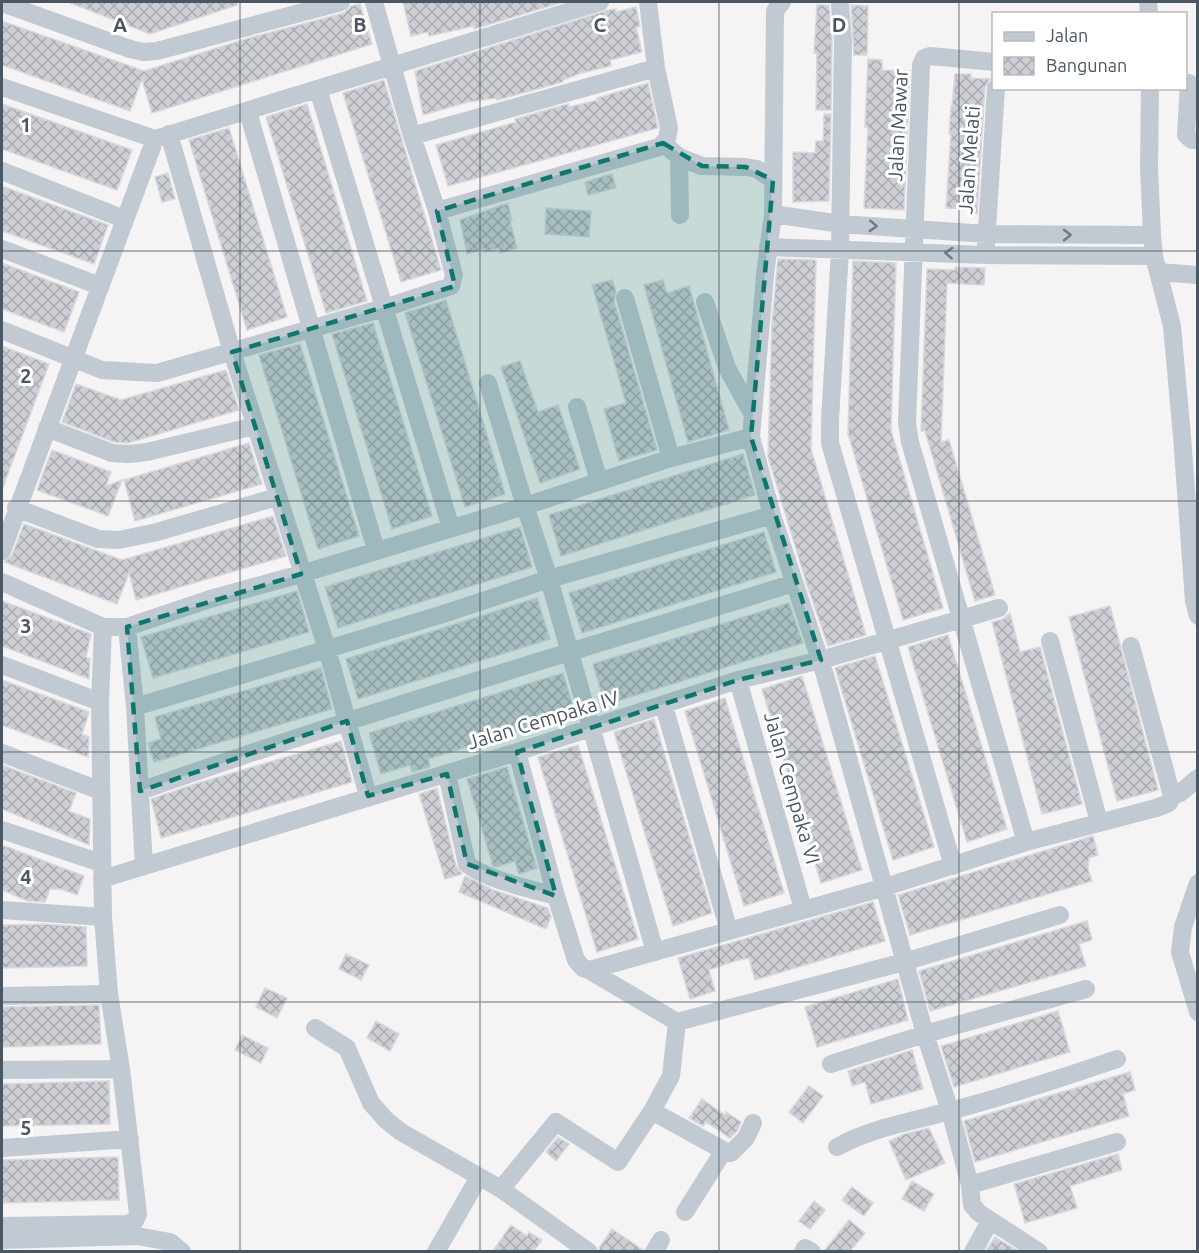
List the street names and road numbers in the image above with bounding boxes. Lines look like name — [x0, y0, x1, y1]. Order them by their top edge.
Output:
street label: Jalan Mawar — [883, 68, 912, 182]
street label: Jalan Melati — [953, 105, 984, 215]
street label: Jalan Cempaka IV — [464, 685, 622, 753]
street label: Jalan Cempaka VI — [760, 709, 825, 866]

